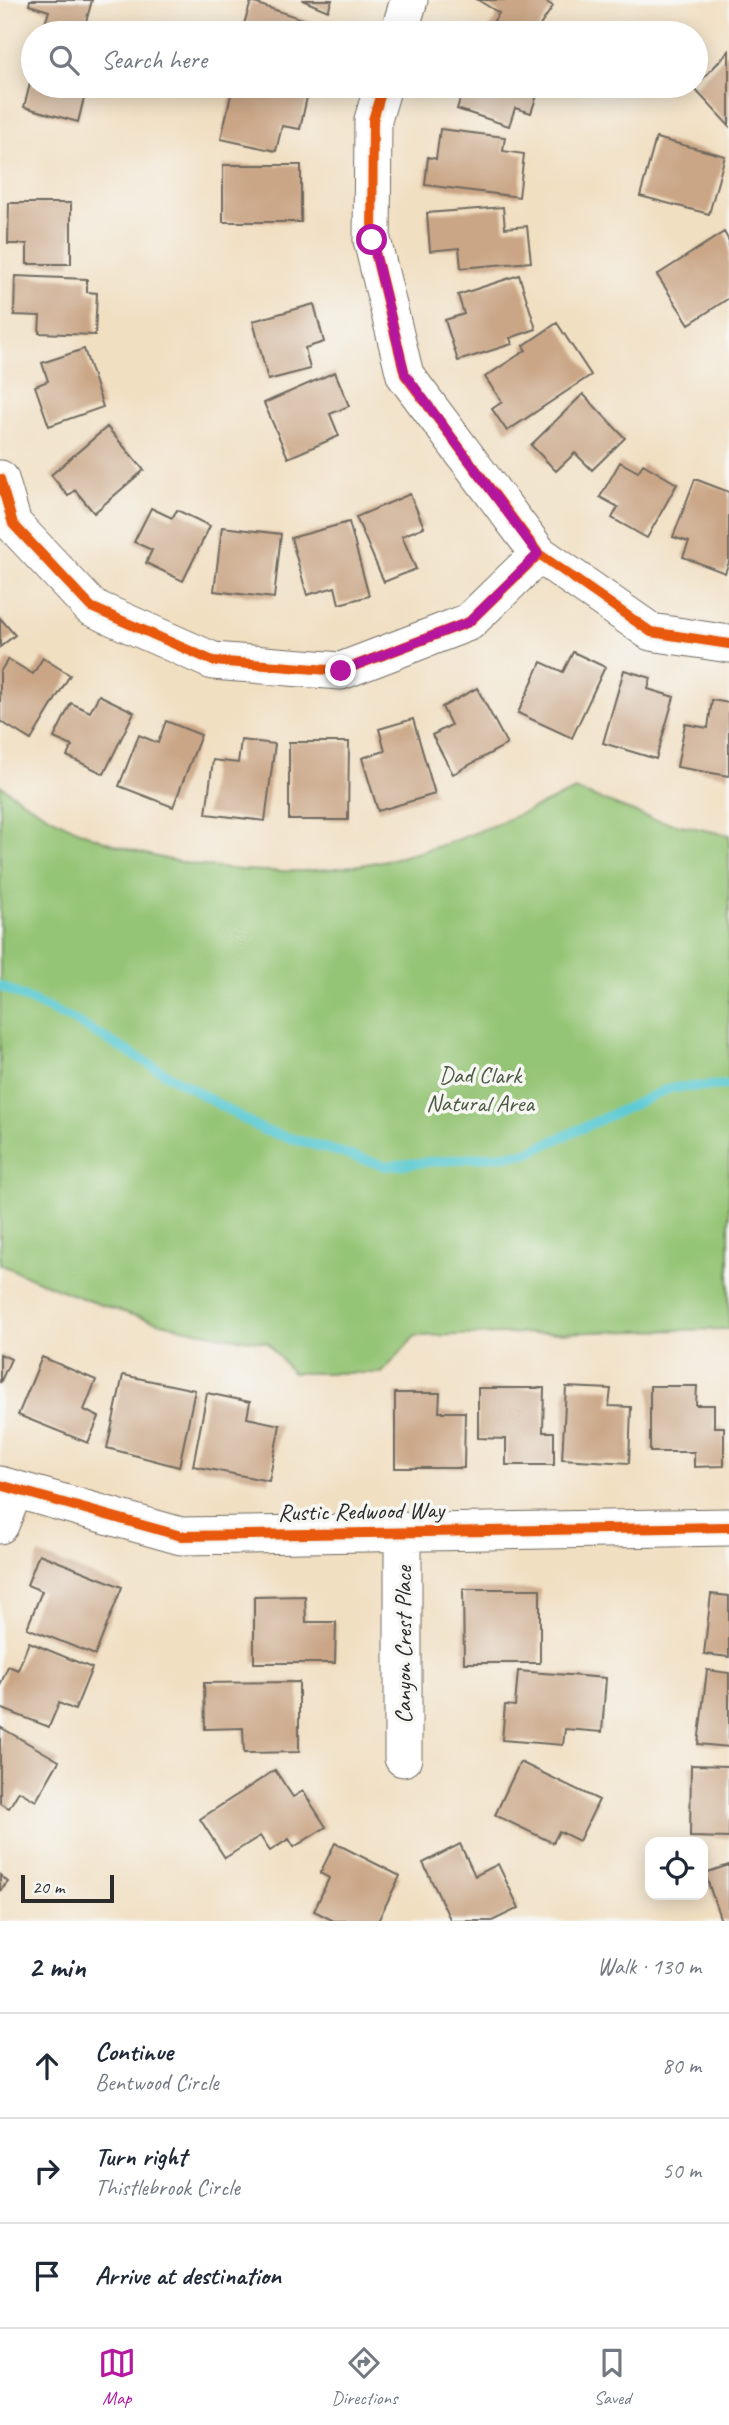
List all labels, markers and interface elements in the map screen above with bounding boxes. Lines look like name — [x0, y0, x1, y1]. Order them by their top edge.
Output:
search box — [21, 21, 708, 98]
icon: search — [45, 41, 83, 79]
text: Search here — [101, 43, 207, 76]
route start — [356, 224, 387, 255]
route end — [325, 655, 356, 686]
park label: Dad Clark Natural Area — [426, 1060, 535, 1118]
street label: Rustic Redwood Way — [278, 1495, 446, 1527]
street label: Canyon Crest Place — [388, 1564, 418, 1724]
map controls — [645, 1837, 708, 1900]
button: locate — [645, 1837, 708, 1900]
scale bar — [21, 1872, 114, 1904]
text: 20 m — [32, 1875, 64, 1899]
text: 2 min — [28, 1948, 85, 1986]
text: Walk · 130 m — [597, 1952, 701, 1981]
text: Continue — [95, 2035, 173, 2068]
icon: ahead — [28, 2047, 66, 2085]
text: 80 m — [662, 2051, 701, 2080]
text: Bentwood Circle — [95, 2068, 219, 2097]
text: Turn right — [95, 2140, 186, 2173]
icon: right — [28, 2152, 66, 2190]
text: 50 m — [662, 2156, 701, 2185]
text: Thistlebrook Circle — [95, 2173, 240, 2202]
icon: arrive — [28, 2257, 66, 2295]
text: Arrive at destination — [95, 2259, 281, 2292]
tab: Map — [98, 2344, 136, 2410]
tab: Directions — [331, 2344, 398, 2410]
tab: Saved — [593, 2344, 631, 2410]

